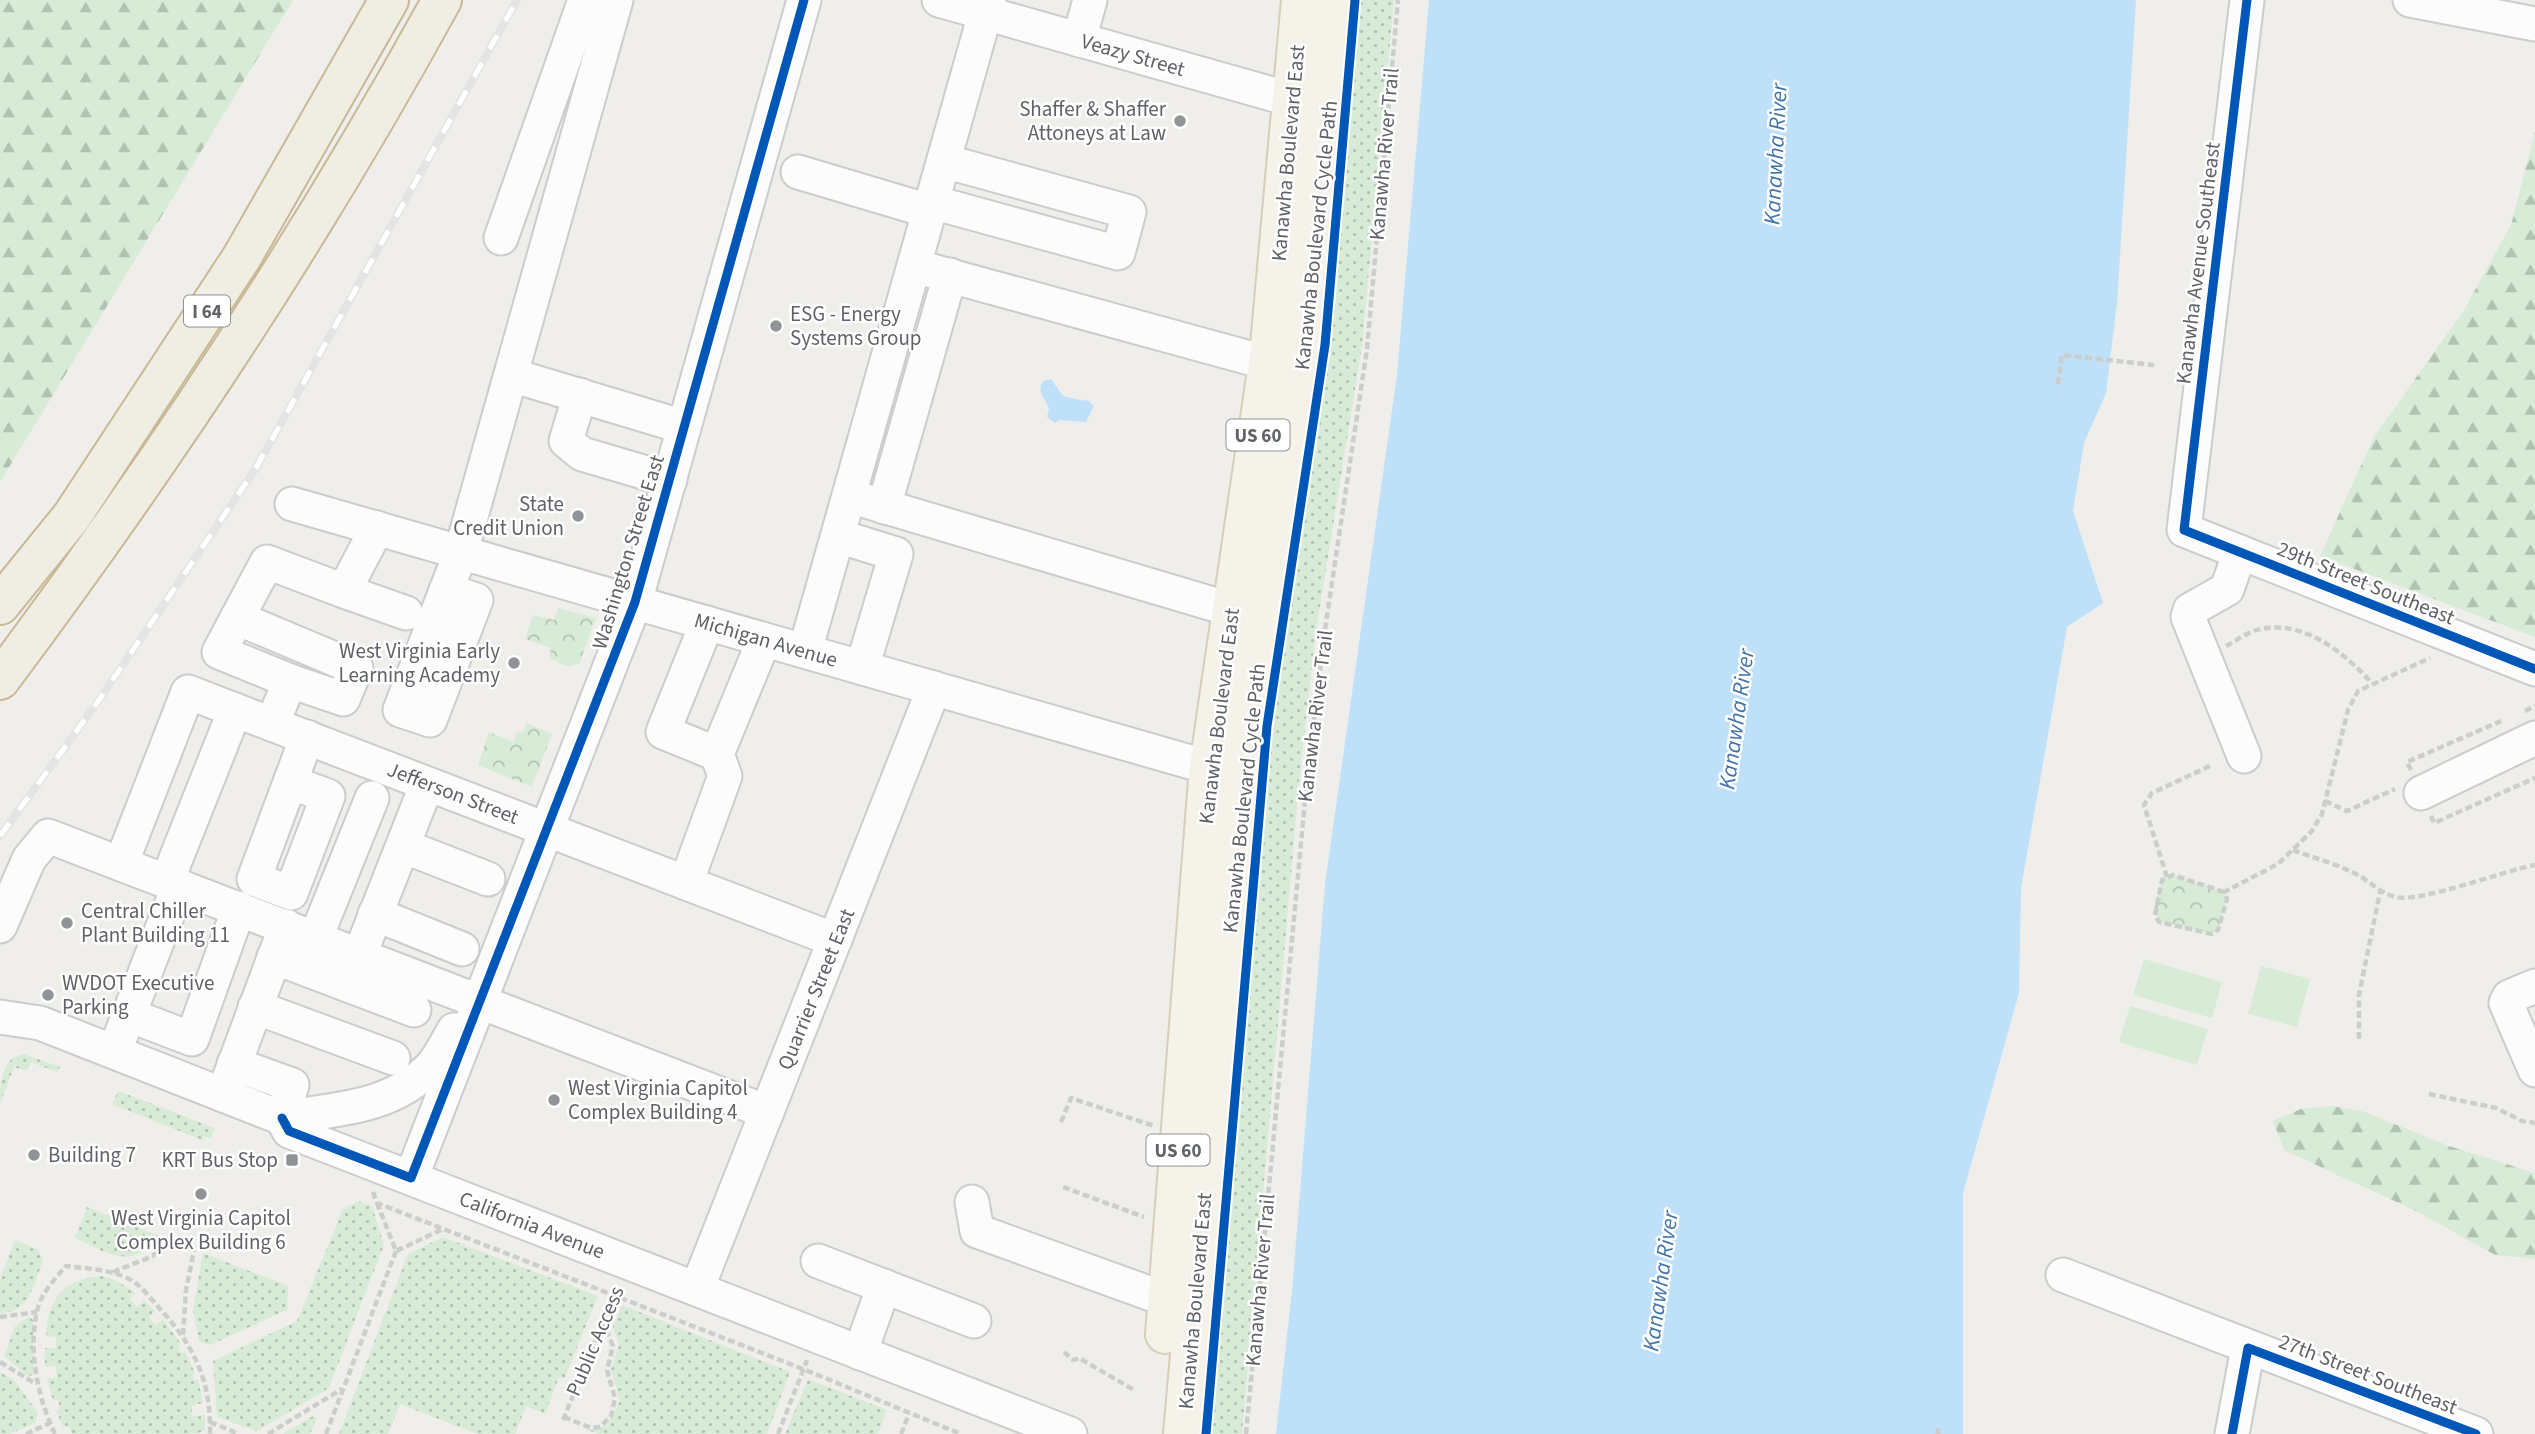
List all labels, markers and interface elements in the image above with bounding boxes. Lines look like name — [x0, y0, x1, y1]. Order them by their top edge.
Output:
street label: Veazy Street — [1078, 26, 1188, 84]
street label: Kanawha Boulevard East — [1264, 44, 1312, 262]
street label: Kanawha River Trail — [1362, 66, 1406, 242]
water label: Kanawha River — [1755, 81, 1796, 226]
place label: Shaffer & Shaffer Attoneys at Law — [1019, 94, 1167, 148]
street label: Kanawha Boulevard Cycle Path — [1287, 99, 1345, 371]
marker: Shaffer & Shaffer Attoneys at Law — [1172, 113, 1188, 129]
street label: Kanawha Avenue Southeast — [2168, 140, 2228, 386]
road number: I 64 — [184, 296, 230, 326]
place label: ESG - Energy Systems Group — [790, 299, 922, 353]
marker: ESG - Energy Systems Group — [768, 318, 784, 334]
road number: US 60 — [1226, 420, 1290, 450]
street label: Washington Street East — [584, 451, 672, 653]
place label: State Credit Union — [453, 489, 564, 543]
marker: State Credit Union — [570, 508, 586, 524]
street label: 29th Street Southeast — [2273, 534, 2459, 632]
street label: Michigan Avenue — [691, 605, 841, 675]
street label: Kanawha Boulevard East — [1191, 606, 1247, 826]
street label: Kanawha River Trail — [1290, 628, 1340, 804]
place label: West Virginia Early Learning Academy — [338, 636, 500, 690]
water label: Kanawha River — [1710, 645, 1763, 792]
marker: West Virginia Early Learning Academy — [506, 655, 522, 671]
street label: Kanawha Boulevard Cycle Path — [1215, 662, 1273, 934]
street label: Jefferson Street — [383, 754, 523, 832]
place label: Central Chiller Plant Building 11 — [81, 896, 230, 950]
street label: Quarrier Street East — [770, 904, 862, 1074]
marker: Central Chiller Plant Building 11 — [59, 915, 75, 931]
place label: WVDOT Executive Parking — [62, 968, 214, 1022]
marker: WVDOT Executive Parking — [40, 987, 56, 1003]
place label: West Virginia Capitol Complex Building 4 — [568, 1073, 748, 1127]
marker: West Virginia Capitol Complex Building 4 — [546, 1092, 562, 1108]
road number: US 60 — [1146, 1134, 1210, 1166]
place label: Building 7 — [48, 1140, 136, 1170]
place label: KRT Bus Stop — [161, 1145, 278, 1175]
marker: Building 7 — [26, 1147, 42, 1163]
marker: KRT Bus Stop — [284, 1152, 300, 1168]
street label: California Avenue — [455, 1183, 609, 1267]
marker: West Virginia Capitol Complex Building 6 — [193, 1186, 209, 1202]
street label: Kanawha Boulevard East — [1171, 1192, 1219, 1410]
street label: Kanawha River Trail — [1238, 1192, 1282, 1368]
place label: West Virginia Capitol Complex Building 6 — [111, 1203, 291, 1257]
water label: Kanawha River — [1634, 1207, 1687, 1354]
street label: Public Access — [558, 1281, 632, 1401]
street label: 27th Street Southeast — [2274, 1326, 2462, 1422]

